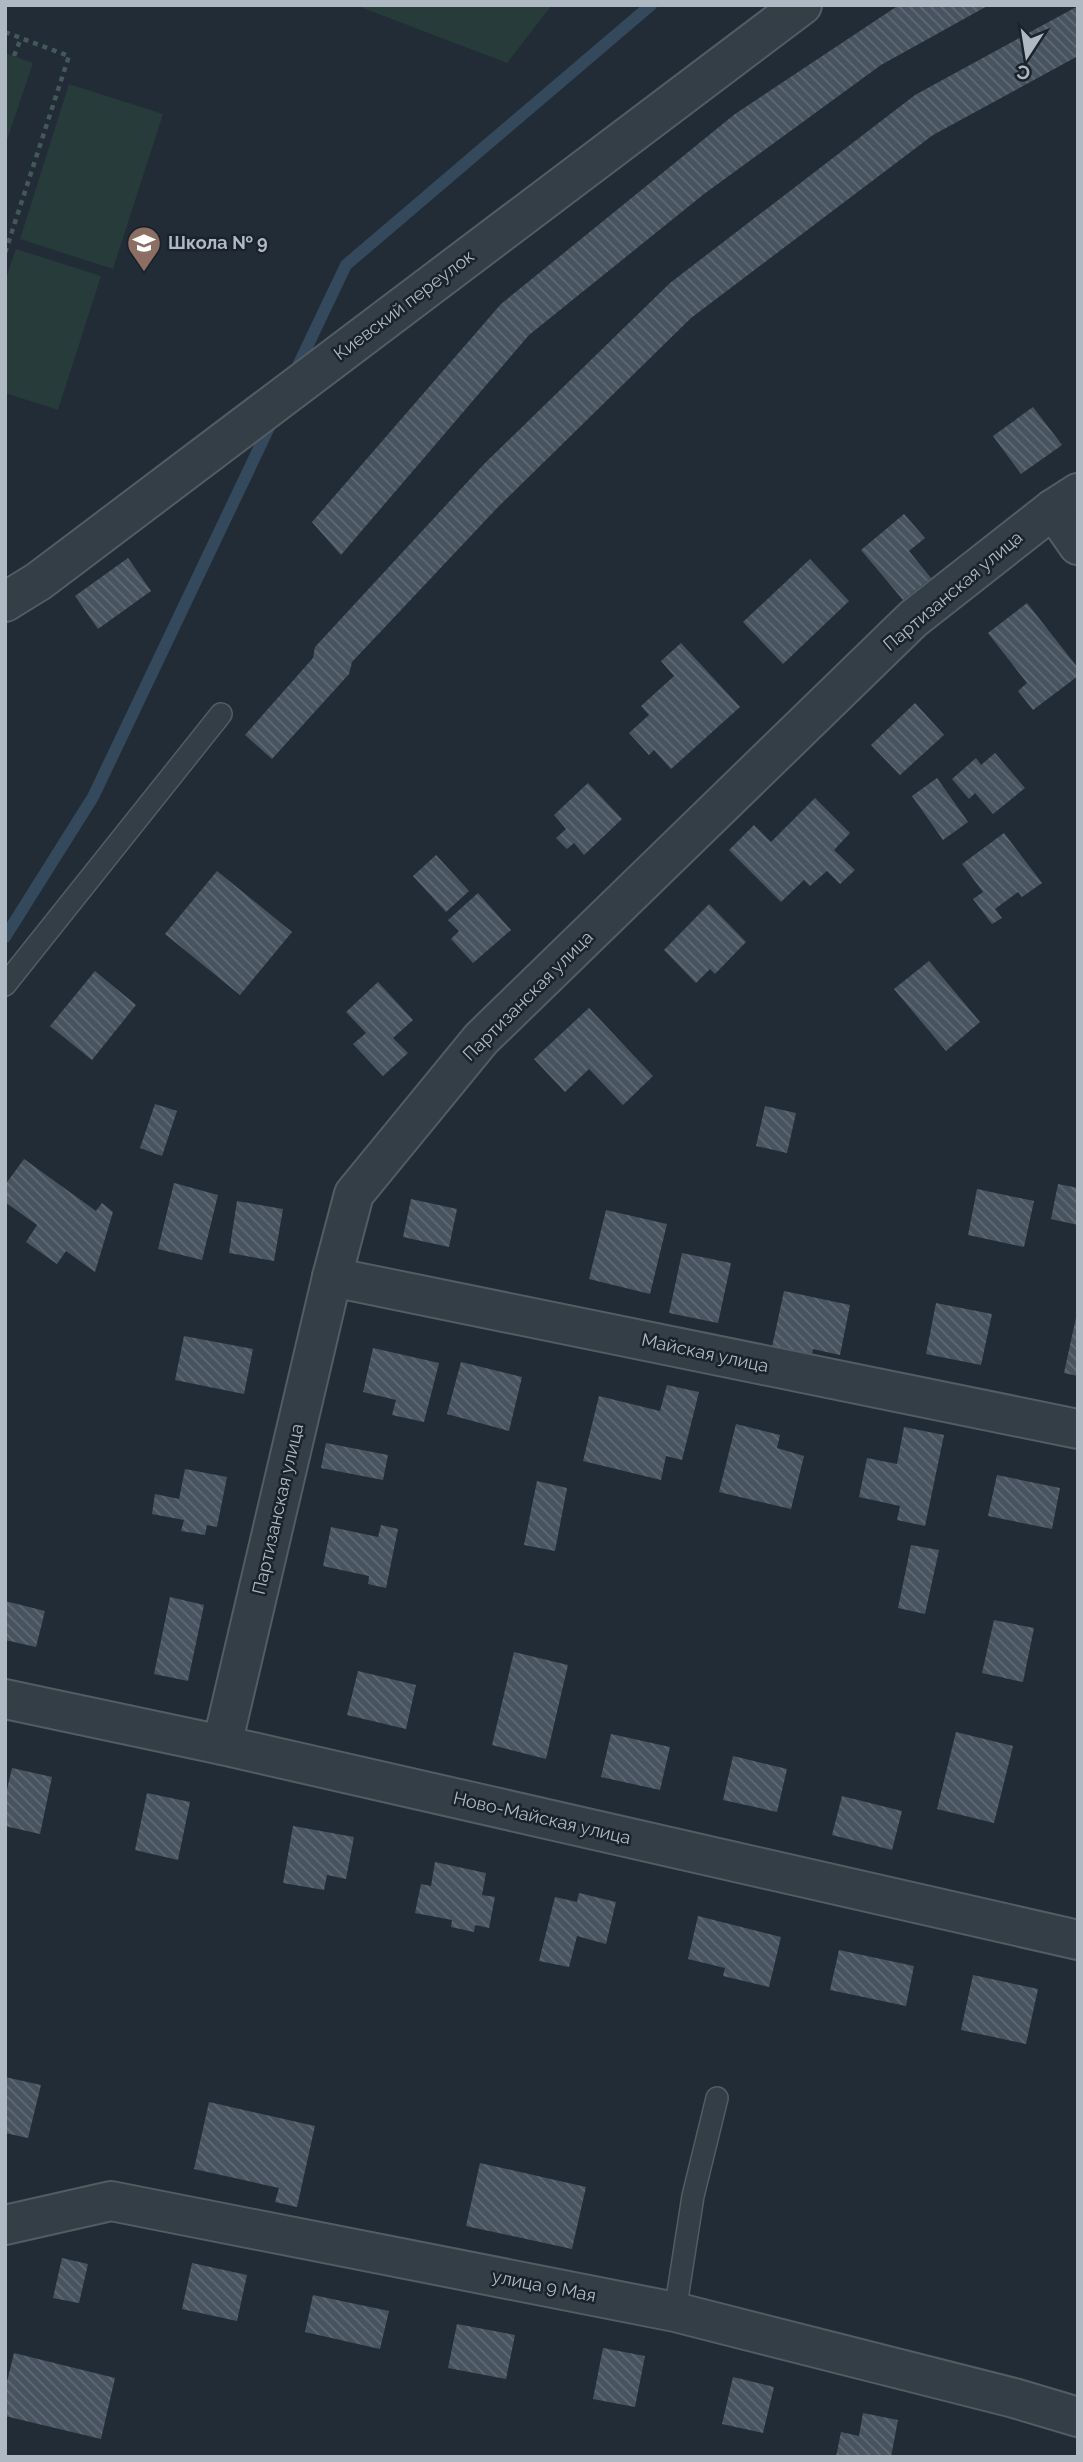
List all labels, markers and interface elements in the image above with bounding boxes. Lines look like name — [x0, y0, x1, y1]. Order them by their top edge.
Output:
north arrow — [992, 21, 1062, 91]
text: С — [1015, 61, 1032, 85]
school or university icon: Школа № 9 — [125, 224, 163, 273]
place label: Школа № 9 — [168, 232, 268, 253]
street label: Киевский переулок — [330, 245, 478, 364]
street label: Партизанская улица — [879, 526, 1026, 655]
street label: Партизанская улица — [458, 926, 597, 1065]
street label: Майская улица — [640, 1329, 771, 1376]
street label: Партизанская улица — [248, 1421, 307, 1597]
street label: Ново-Майская улица — [451, 1787, 633, 1848]
street label: улица 9 Мая — [490, 2265, 598, 2306]

